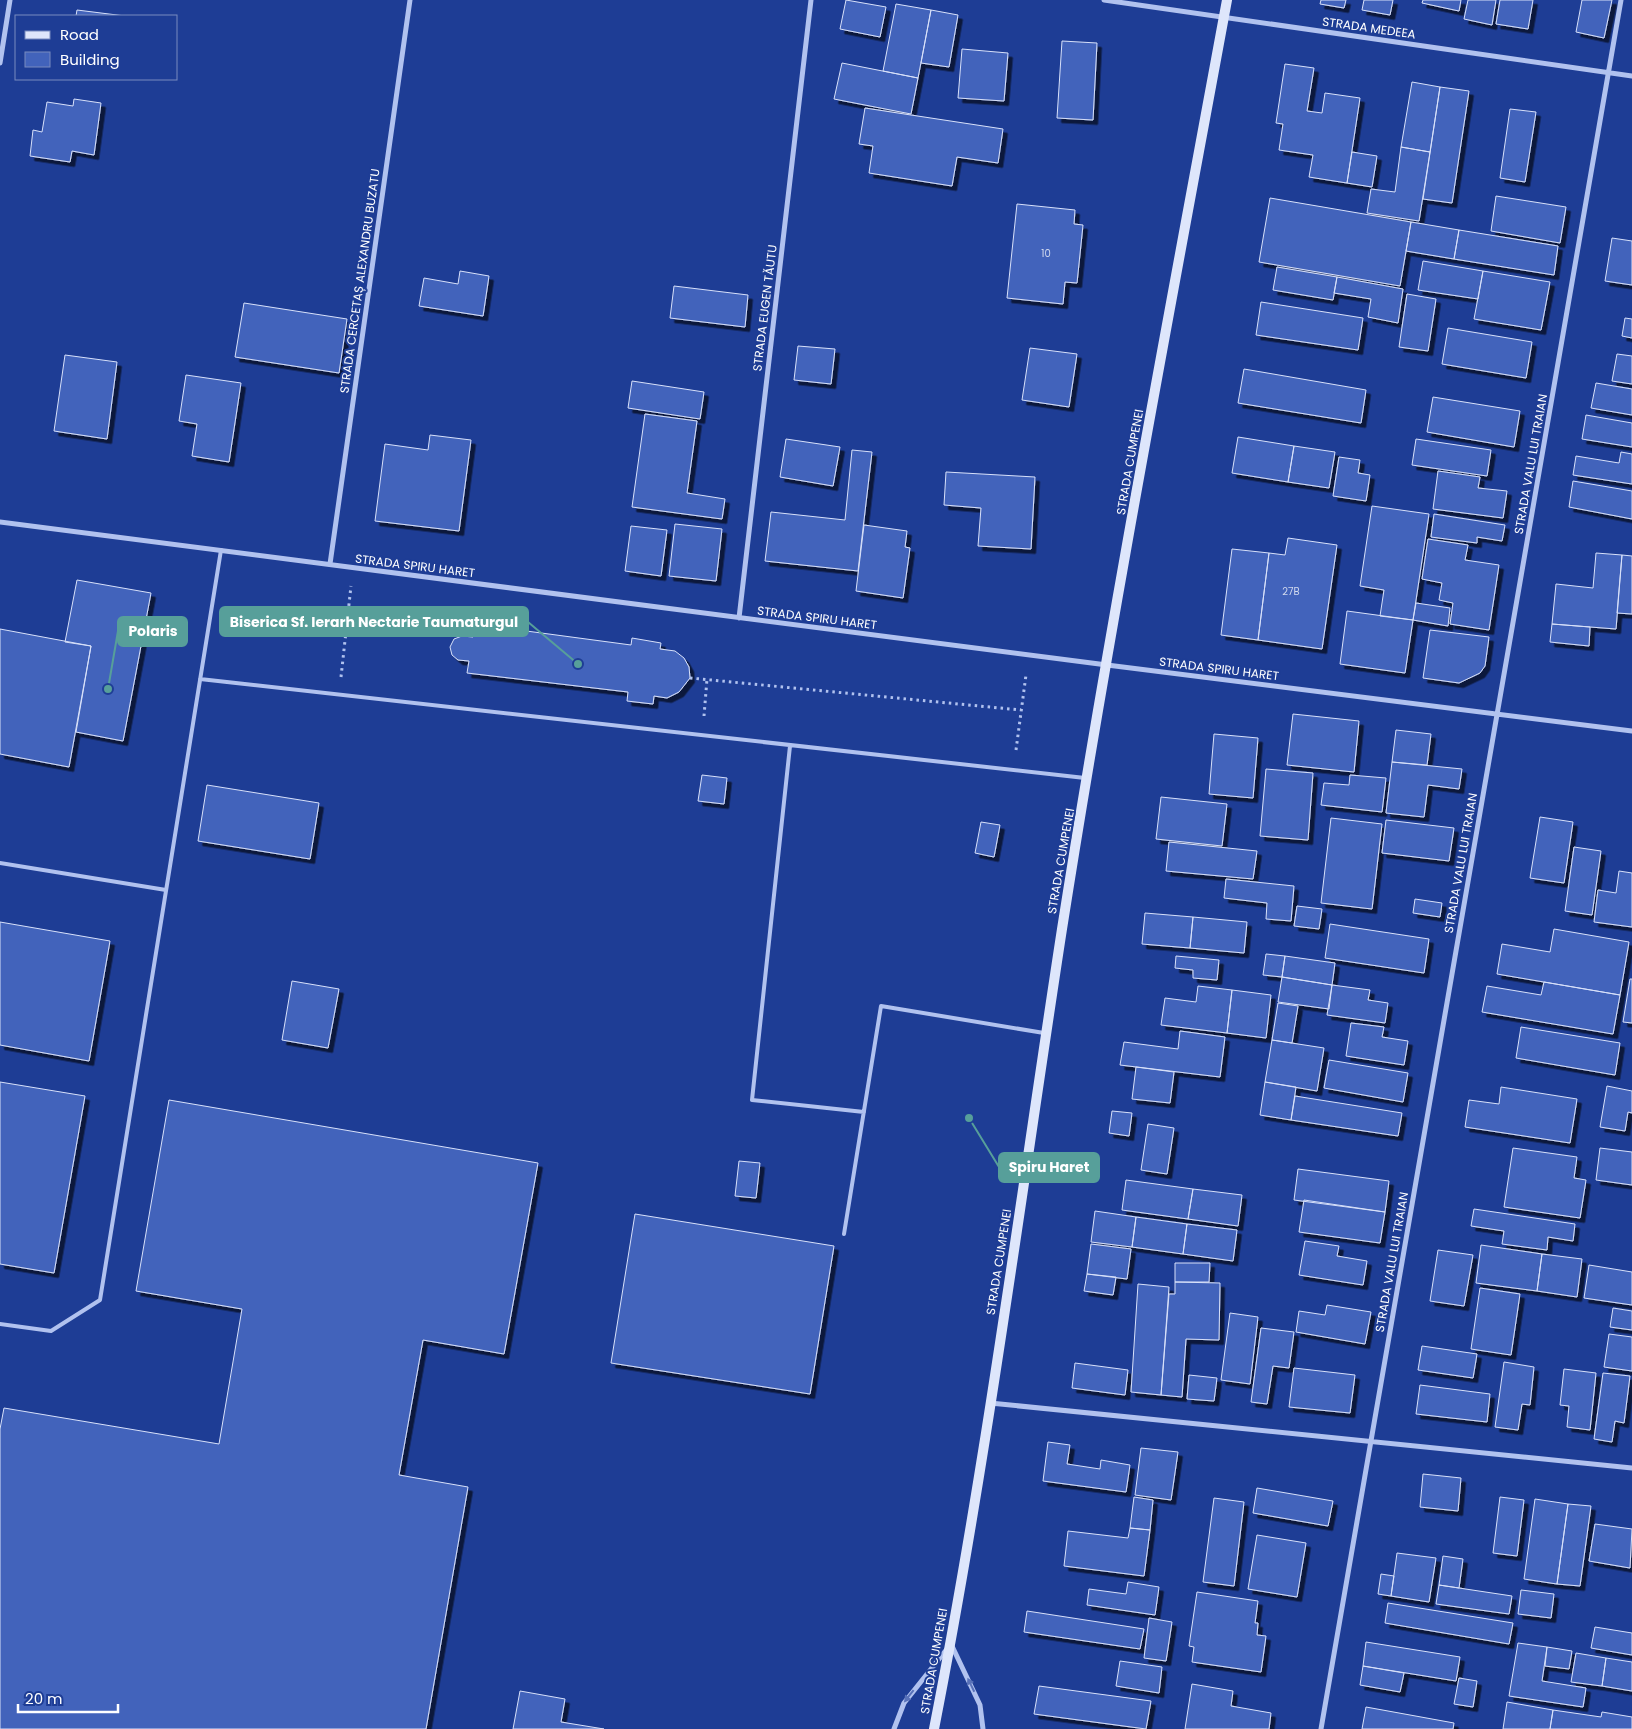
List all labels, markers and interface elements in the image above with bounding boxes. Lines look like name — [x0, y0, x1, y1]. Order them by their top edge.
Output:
street label: STRADA MEDEEA — [1321, 13, 1417, 42]
legend — [15, 15, 178, 80]
text: Road — [60, 24, 99, 45]
text: Building — [60, 49, 120, 70]
street label: STRADA CERCETAȘ ALEXANDRU BUZATU — [335, 167, 384, 394]
street label: STRADA EUGEN TĂUTU — [748, 244, 781, 372]
house number: 10 — [1041, 246, 1051, 261]
street label: STRADA VALU LUI TRAIAN — [1510, 392, 1551, 535]
street label: STRADA CUMPENEI — [1112, 408, 1147, 516]
street label: STRADA SPIRU HARET — [354, 550, 476, 581]
house number: 27B — [1282, 584, 1300, 599]
street label: STRADA SPIRU HARET — [756, 602, 878, 633]
callout: Biserica Sf. Ierarh Nectarie Taumaturgul — [220, 607, 528, 636]
text: Biserica Sf. Ierarh Nectarie Taumaturgul — [230, 612, 518, 632]
callout: Polaris — [118, 617, 187, 646]
text: Polaris — [128, 621, 178, 641]
street label: STRADA SPIRU HARET — [1158, 653, 1280, 684]
street label: STRADA VALU LUI TRAIAN — [1440, 791, 1481, 934]
street label: STRADA CUMPENEI — [1043, 807, 1078, 915]
callout: Spiru Haret — [999, 1153, 1099, 1182]
text: Spiru Haret — [1009, 1157, 1090, 1177]
street label: STRADA VALU LUI TRAIAN — [1371, 1190, 1412, 1333]
street label: STRADA CUMPENEI — [982, 1208, 1015, 1316]
street label: STRADA CUMPENEI — [916, 1607, 951, 1715]
one-way arrow — [967, 1678, 975, 1693]
scale bar — [18, 1682, 118, 1714]
text: 20 m — [25, 1688, 63, 1709]
one-way arrow — [904, 1689, 915, 1702]

